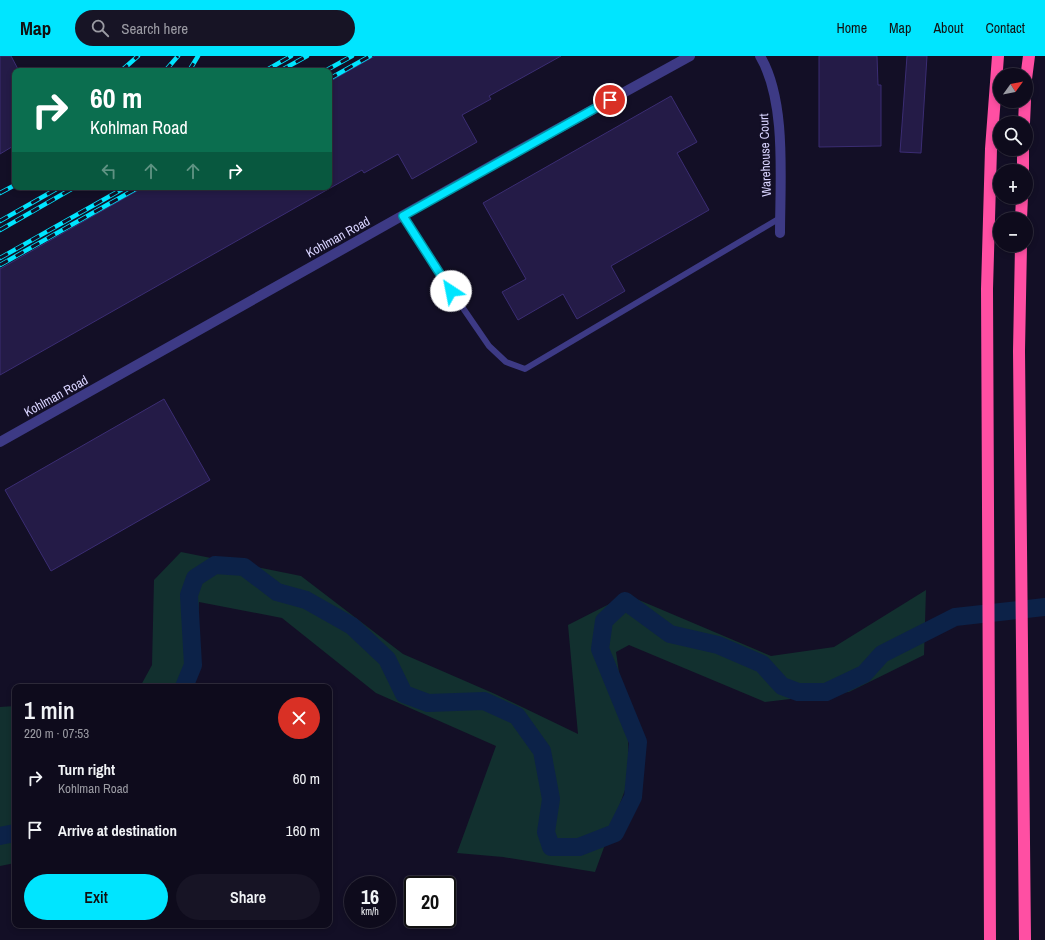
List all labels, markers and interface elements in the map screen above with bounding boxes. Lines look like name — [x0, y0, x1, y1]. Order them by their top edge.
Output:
search box — [75, 10, 355, 46]
text: Map — [20, 15, 51, 41]
icon: search — [89, 17, 111, 39]
text: Search here — [121, 18, 188, 39]
text: Home — [836, 19, 867, 37]
text: Map — [889, 19, 911, 37]
text: About — [933, 19, 963, 37]
text: Contact — [985, 19, 1025, 37]
north arrow — [993, 68, 1033, 108]
map controls — [993, 68, 1033, 252]
text: 60 m — [90, 79, 142, 117]
pin — [593, 83, 627, 117]
icon: right — [24, 84, 76, 136]
icon: arrive — [599, 89, 621, 111]
street label: Warehouse Court — [755, 113, 775, 197]
text: Kohlman Road — [90, 115, 188, 140]
button: search — [993, 116, 1033, 156]
icon: left — [98, 160, 120, 182]
icon: ahead — [140, 160, 162, 182]
icon: ahead — [182, 160, 204, 182]
icon: right — [224, 160, 246, 182]
button: + — [993, 164, 1033, 204]
street label: Kohlman Road — [303, 212, 373, 262]
button: − — [993, 212, 1033, 252]
position arrow — [430, 270, 472, 312]
street label: Kohlman Road — [21, 371, 91, 421]
text: 1 min — [24, 694, 75, 726]
button: close — [278, 697, 320, 739]
text: 220 m · 07:53 — [24, 725, 89, 742]
text: Turn right — [58, 759, 115, 780]
icon: right — [24, 767, 46, 789]
text: 60 m — [293, 768, 320, 789]
text: Kohlman Road — [58, 780, 129, 797]
icon: arrive — [24, 819, 46, 841]
text: Arrive at destination — [58, 820, 177, 841]
text: 160 m — [286, 820, 320, 841]
button: Exit — [24, 874, 168, 920]
button: Share — [176, 874, 320, 920]
speed limit sign: 20 — [404, 876, 456, 928]
text: 16 — [361, 883, 379, 910]
text: km/h — [361, 905, 379, 918]

